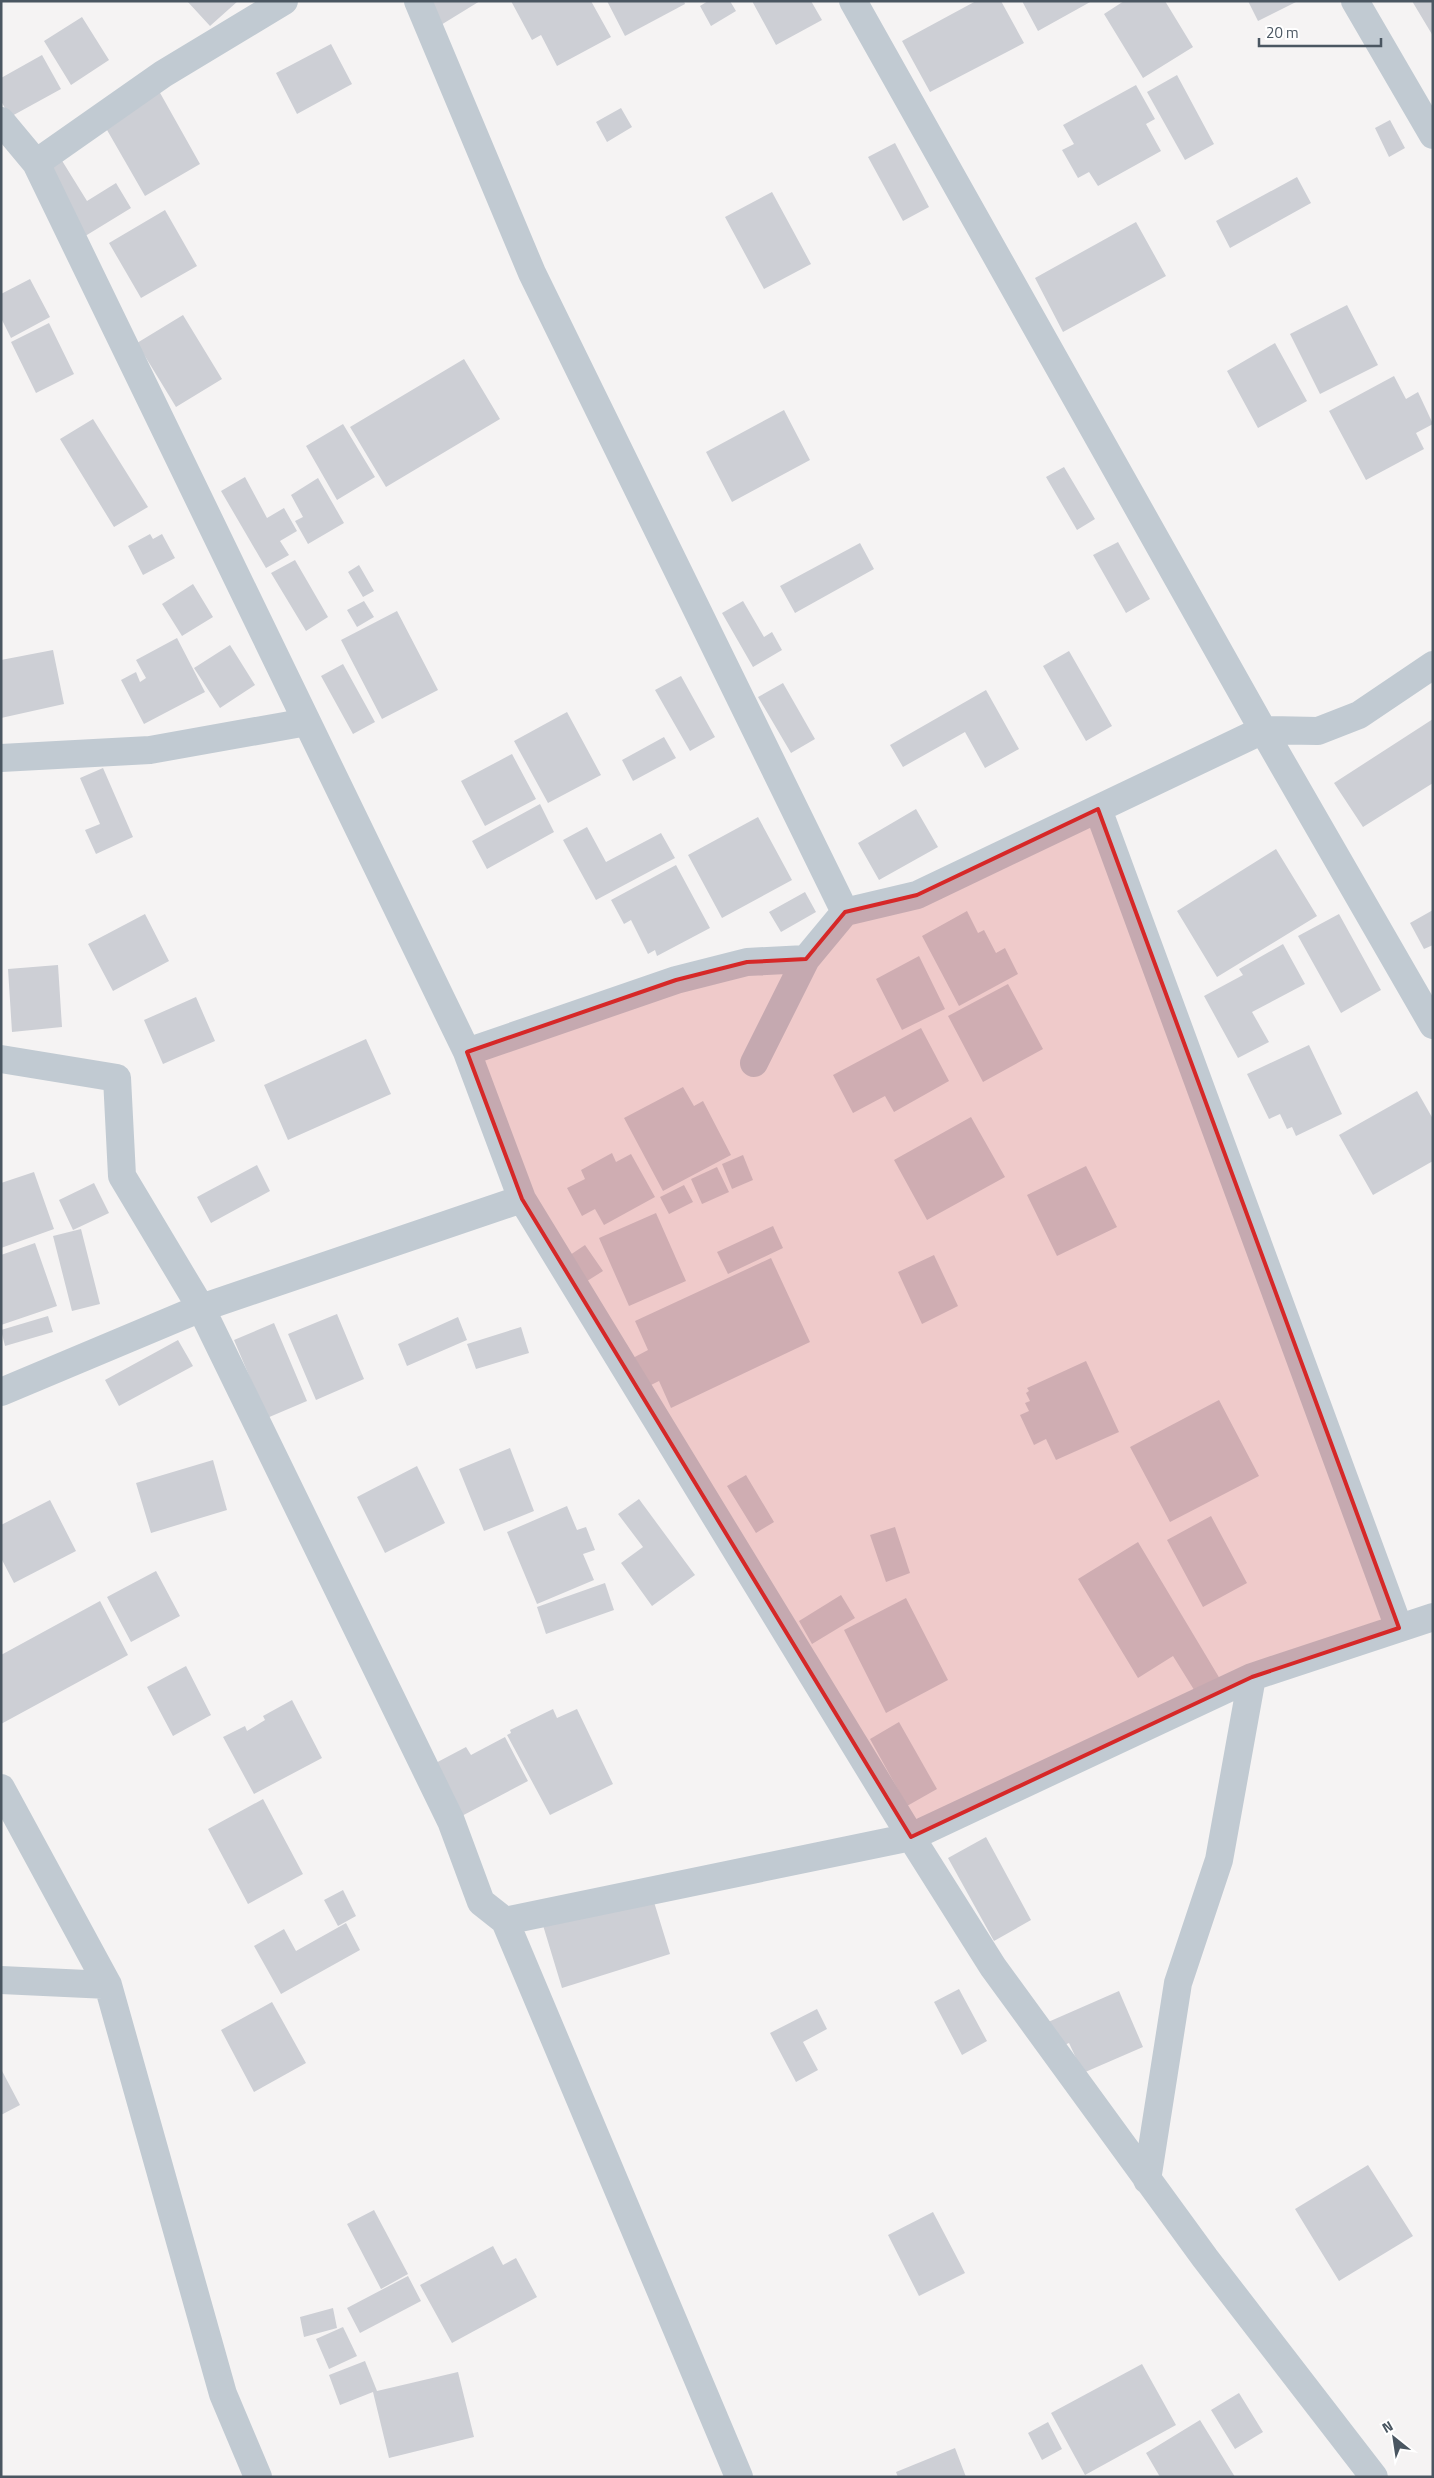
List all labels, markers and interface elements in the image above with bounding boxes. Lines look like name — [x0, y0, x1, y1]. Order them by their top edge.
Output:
scale bar — [1259, 15, 1382, 47]
text: 20 m — [1266, 21, 1299, 44]
north arrow — [1369, 2413, 1419, 2463]
text: N — [1378, 2415, 1397, 2438]

